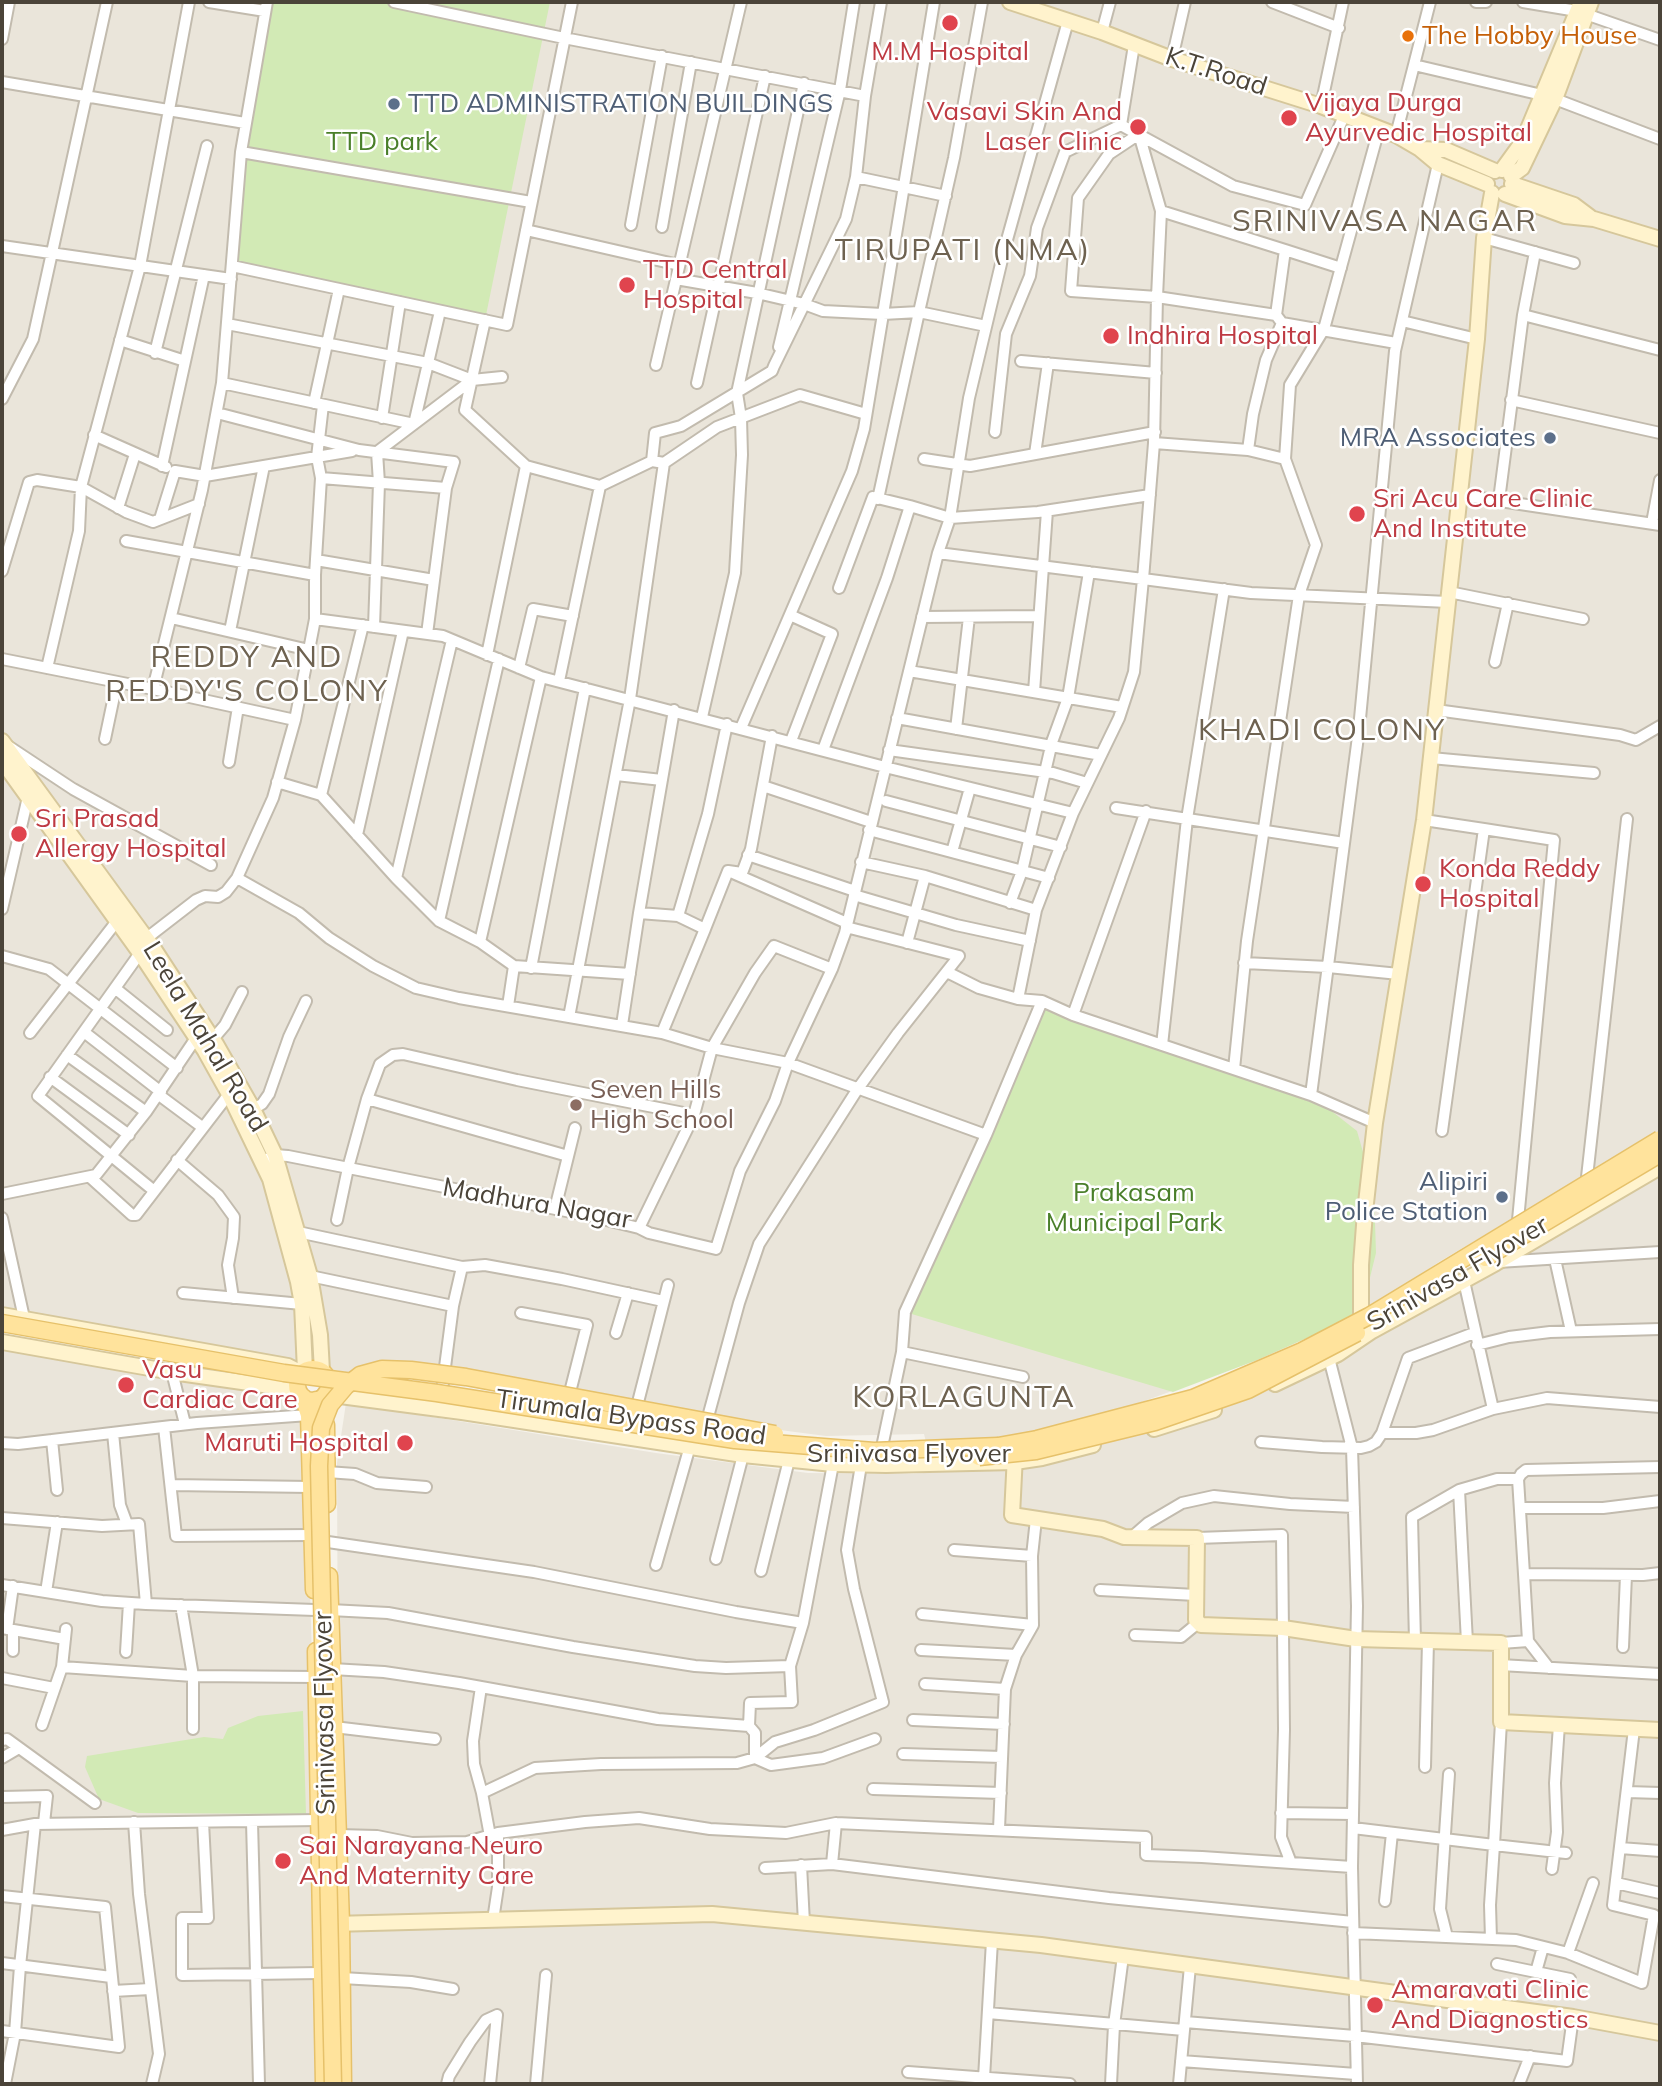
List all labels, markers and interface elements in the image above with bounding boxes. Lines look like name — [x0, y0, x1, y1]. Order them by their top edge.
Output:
marker: M.M Hospital — [940, 13, 960, 33]
place label: The Hobby House — [1422, 20, 1637, 52]
marker: The Hobby House — [1400, 28, 1416, 44]
place label: M.M Hospital — [871, 36, 1029, 68]
street label: K.T.Road — [1161, 41, 1271, 103]
place label: Vijaya Durga Ayurvedic Hospital — [1305, 87, 1532, 148]
place label: TTD ADMINISTRATION BUILDINGS — [408, 88, 833, 120]
marker: TTD ADMINISTRATION BUILDINGS — [386, 96, 402, 112]
place label: Vasavi Skin And Laser Clinic — [927, 96, 1122, 158]
marker: Vijaya Durga Ayurvedic Hospital — [1279, 108, 1299, 128]
marker: Vasavi Skin And Laser Clinic — [1128, 117, 1148, 137]
park label: TTD park — [326, 126, 438, 158]
district label: SRINIVASA NAGAR — [1234, 204, 1536, 240]
district label: TIRUPATI (NMA) — [836, 233, 1090, 269]
place label: TTD Central Hospital — [643, 254, 787, 316]
marker: TTD Central Hospital — [617, 275, 637, 295]
place label: Indhira Hospital — [1127, 320, 1318, 352]
marker: Indhira Hospital — [1101, 326, 1121, 346]
place label: MRA Associates — [1340, 422, 1536, 454]
marker: MRA Associates — [1542, 430, 1558, 446]
place label: Sri Acu Care Clinic And Institute — [1373, 483, 1593, 544]
marker: Sri Acu Care Clinic And Institute — [1347, 504, 1367, 524]
district label: REDDY AND REDDY'S COLONY — [107, 640, 387, 710]
district label: KHADI COLONY — [1199, 713, 1445, 749]
place label: Sri Prasad Allergy Hospital — [35, 803, 227, 864]
marker: Sri Prasad Allergy Hospital — [9, 824, 29, 844]
place label: Konda Reddy Hospital — [1439, 853, 1600, 914]
marker: Konda Reddy Hospital — [1413, 874, 1433, 894]
street label: Leela Mahal Road — [136, 936, 274, 1138]
place label: Seven Hills High School — [590, 1074, 734, 1136]
marker: Seven Hills High School — [568, 1097, 584, 1113]
place label: Alipiri Police Station — [1325, 1166, 1488, 1228]
street label: Madhura Nagar — [440, 1172, 634, 1236]
park label: Prakasam Municipal Park — [1046, 1177, 1222, 1238]
marker: Alipiri Police Station — [1494, 1189, 1510, 1205]
street label: Srinivasa Flyover — [1362, 1210, 1554, 1338]
place label: Vasu Cardiac Care — [142, 1354, 298, 1416]
marker: Vasu Cardiac Care — [116, 1375, 136, 1395]
district label: KORLAGUNTA — [853, 1380, 1075, 1416]
street label: Tirumala Bypass Road — [494, 1384, 768, 1452]
place label: Maruti Hospital — [204, 1427, 389, 1459]
marker: Maruti Hospital — [395, 1433, 415, 1453]
street label: Srinivasa Flyover — [807, 1438, 1011, 1470]
street label: Srinivasa Flyover — [308, 1611, 342, 1815]
place label: Sai Narayana Neuro And Maternity Care — [299, 1830, 543, 1892]
marker: Sai Narayana Neuro And Maternity Care — [273, 1851, 293, 1871]
place label: Amaravati Clinic And Diagnostics — [1391, 1974, 1589, 2036]
marker: Amaravati Clinic And Diagnostics — [1365, 1995, 1385, 2015]

